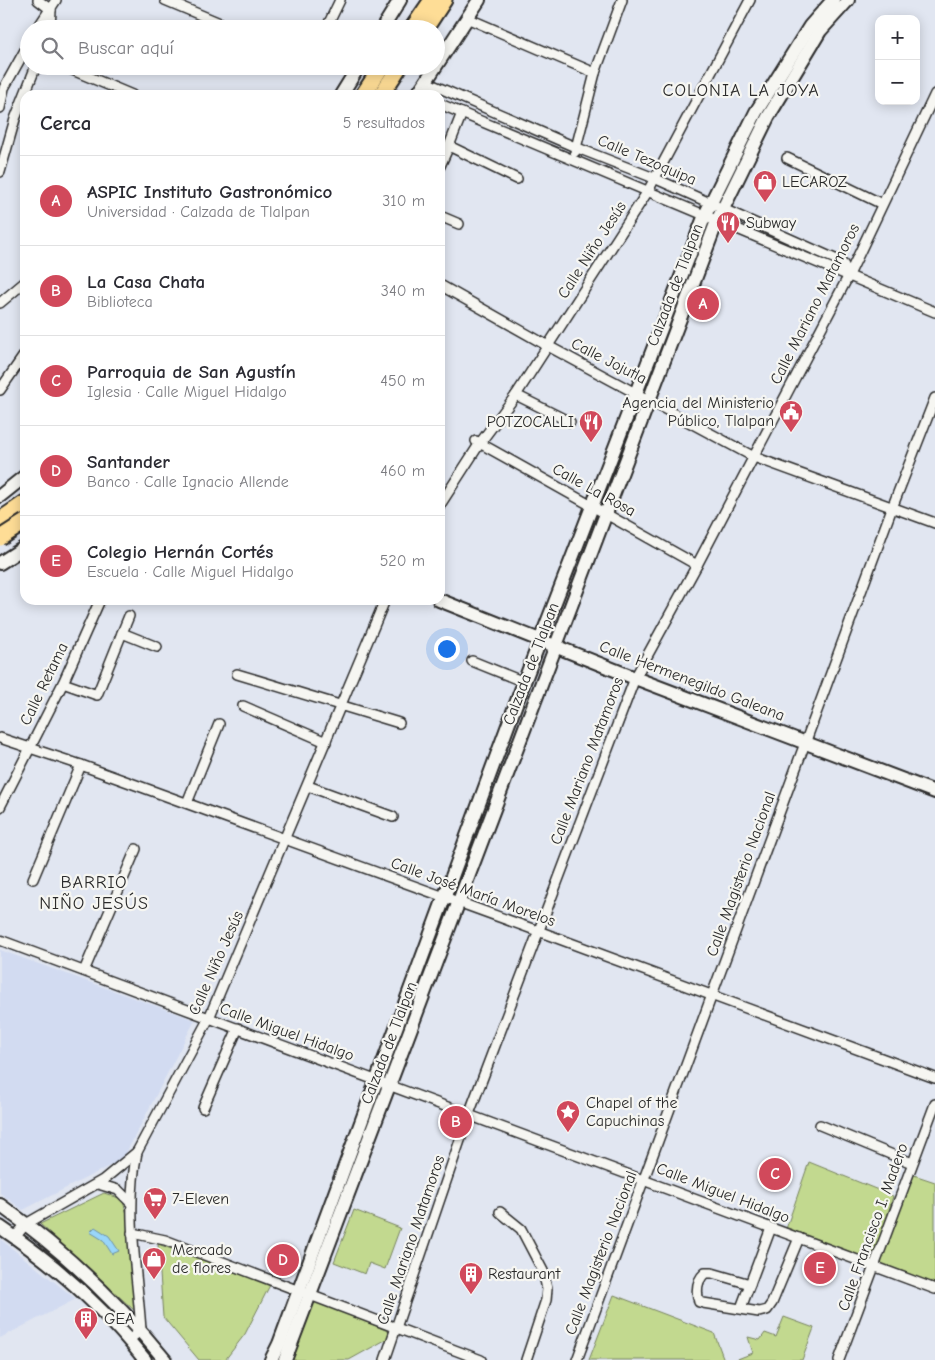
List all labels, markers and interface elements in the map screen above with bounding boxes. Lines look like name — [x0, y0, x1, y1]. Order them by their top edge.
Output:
map controls — [875, 15, 920, 105]
button: + — [875, 15, 920, 60]
search box — [20, 20, 445, 75]
icon: search — [38, 34, 66, 62]
text: Buscar aquí — [78, 37, 174, 59]
button: − — [875, 60, 920, 105]
district label: COLONIA LA JOYA — [662, 80, 820, 101]
text: Cerca — [40, 111, 91, 135]
text: 5 resultados — [343, 114, 425, 132]
street label: Calle Tezoquipa — [595, 131, 699, 189]
shop icon: LECAROZ — [752, 169, 778, 203]
place label: LECAROZ — [782, 173, 847, 191]
text: ASPIC Instituto Gastronómico — [87, 181, 332, 203]
text: A — [52, 192, 60, 210]
text: 310 m — [382, 192, 425, 210]
street label: Calle Niño Jesús — [554, 198, 630, 302]
text: Universidad · Calzada de Tlalpan — [87, 203, 310, 221]
restaurant icon: Subway — [715, 210, 741, 244]
place label: Subway — [746, 214, 797, 232]
street label: Calle Mariano Matamoros — [767, 220, 864, 387]
street label: Calzada de Tlalpan — [643, 221, 707, 349]
text: La Casa Chata — [87, 271, 205, 293]
text: B — [51, 282, 61, 300]
text: 340 m — [381, 282, 425, 300]
pin: A — [687, 285, 719, 323]
text: Biblioteca — [87, 293, 153, 311]
street label: Calle Jojutla — [568, 334, 650, 388]
text: Parroquia de San Agustín — [87, 361, 296, 383]
text: C — [51, 372, 61, 390]
text: 450 m — [380, 372, 425, 390]
text: Iglesia · Calle Miguel Hidalgo — [87, 383, 287, 401]
place label: Agencia del Ministerio Público, Tlalpan — [622, 394, 774, 430]
public building icon: Agencia del Ministerio Público, Tlalpan — [778, 399, 804, 433]
restaurant icon: POTZOCALLI — [578, 409, 604, 443]
place label: POTZOCALLI — [487, 413, 574, 431]
text: Santander — [87, 451, 170, 473]
street label: Calle La Rosa — [549, 460, 639, 520]
text: D — [51, 462, 61, 480]
text: 460 m — [380, 462, 425, 480]
text: Banco · Calle Ignacio Allende — [87, 473, 289, 491]
text: Colegio Hernán Cortés — [87, 541, 273, 563]
text: E — [51, 552, 61, 570]
text: 520 m — [380, 552, 425, 570]
text: Escuela · Calle Miguel Hidalgo — [87, 563, 294, 581]
street label: Calzada de Tlalpan — [499, 600, 563, 728]
your location — [434, 636, 460, 662]
street label: Calle Hermenegildo Galeana — [597, 637, 787, 725]
street label: Calle Retama — [16, 640, 72, 728]
street label: Calle Mariano Matamoros — [547, 674, 627, 847]
street label: Calle Magisterio Nacional — [703, 789, 779, 959]
street label: Calle José María Morelos — [388, 854, 558, 930]
district label: BARRIO NIÑO JESÚS — [39, 872, 149, 914]
street label: Calle Niño Jesús — [185, 908, 247, 1018]
street label: Calzada de Tlalpan — [357, 979, 421, 1107]
street label: Calle Miguel Hidalgo — [217, 999, 357, 1065]
place label: Chapel of the Capuchinas — [586, 1094, 677, 1130]
place icon: Chapel of the Capuchinas — [555, 1099, 581, 1133]
pin: B — [440, 1103, 472, 1141]
street label: Calle Francisco I. Madero — [834, 1141, 912, 1313]
street label: Calle Mariano Matamoros — [374, 1153, 449, 1327]
pin: C — [759, 1155, 791, 1193]
street label: Calle Miguel Hidalgo — [654, 1159, 792, 1227]
street label: Calle Magisterio Nacional — [561, 1169, 641, 1337]
supermarket icon: 7-Eleven — [142, 1186, 168, 1220]
place label: 7-Eleven — [172, 1190, 229, 1208]
place label: Mercado de flores — [172, 1241, 232, 1277]
pin: D — [267, 1241, 299, 1279]
shop icon: Mercado de flores — [141, 1246, 167, 1280]
pin: E — [804, 1249, 836, 1287]
building icon: Restaurant — [458, 1261, 484, 1295]
place label: Restaurant — [488, 1265, 561, 1283]
building icon: GEA — [73, 1306, 99, 1340]
place label: GEA — [104, 1310, 134, 1328]

